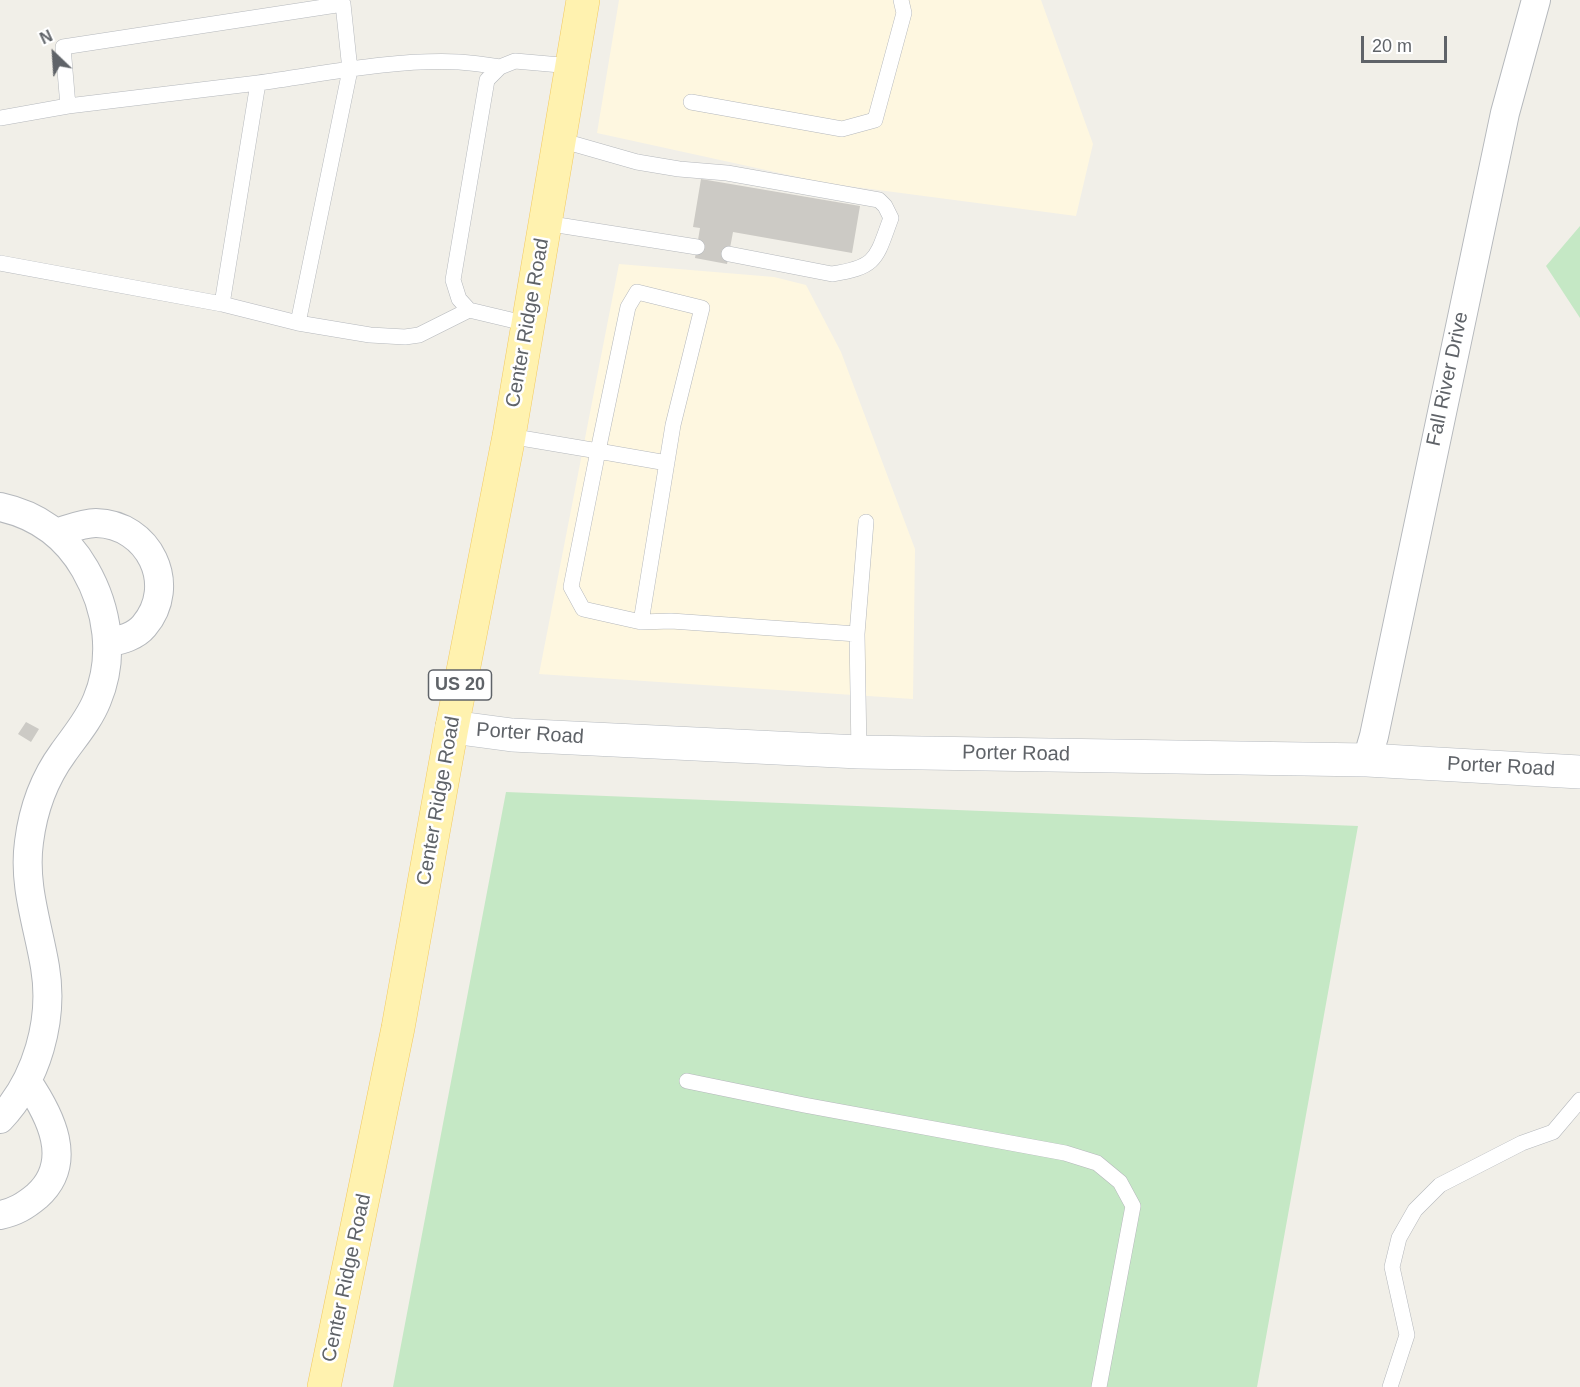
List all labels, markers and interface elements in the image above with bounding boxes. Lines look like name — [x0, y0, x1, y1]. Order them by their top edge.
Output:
north arrow — [24, 24, 84, 84]
scale bar — [1364, 24, 1450, 62]
text: N — [37, 27, 55, 47]
text: 20 m — [1372, 36, 1412, 56]
street label: Center Ridge Road — [501, 237, 555, 409]
street label: Fall River Drive — [1422, 310, 1474, 448]
road number: US 20 — [428, 670, 492, 700]
street label: Center Ridge Road — [412, 715, 466, 887]
street label: Porter Road — [475, 718, 585, 750]
street label: Porter Road — [962, 741, 1070, 767]
street label: Porter Road — [1447, 752, 1555, 782]
street label: Center Ridge Road — [317, 1192, 377, 1364]

